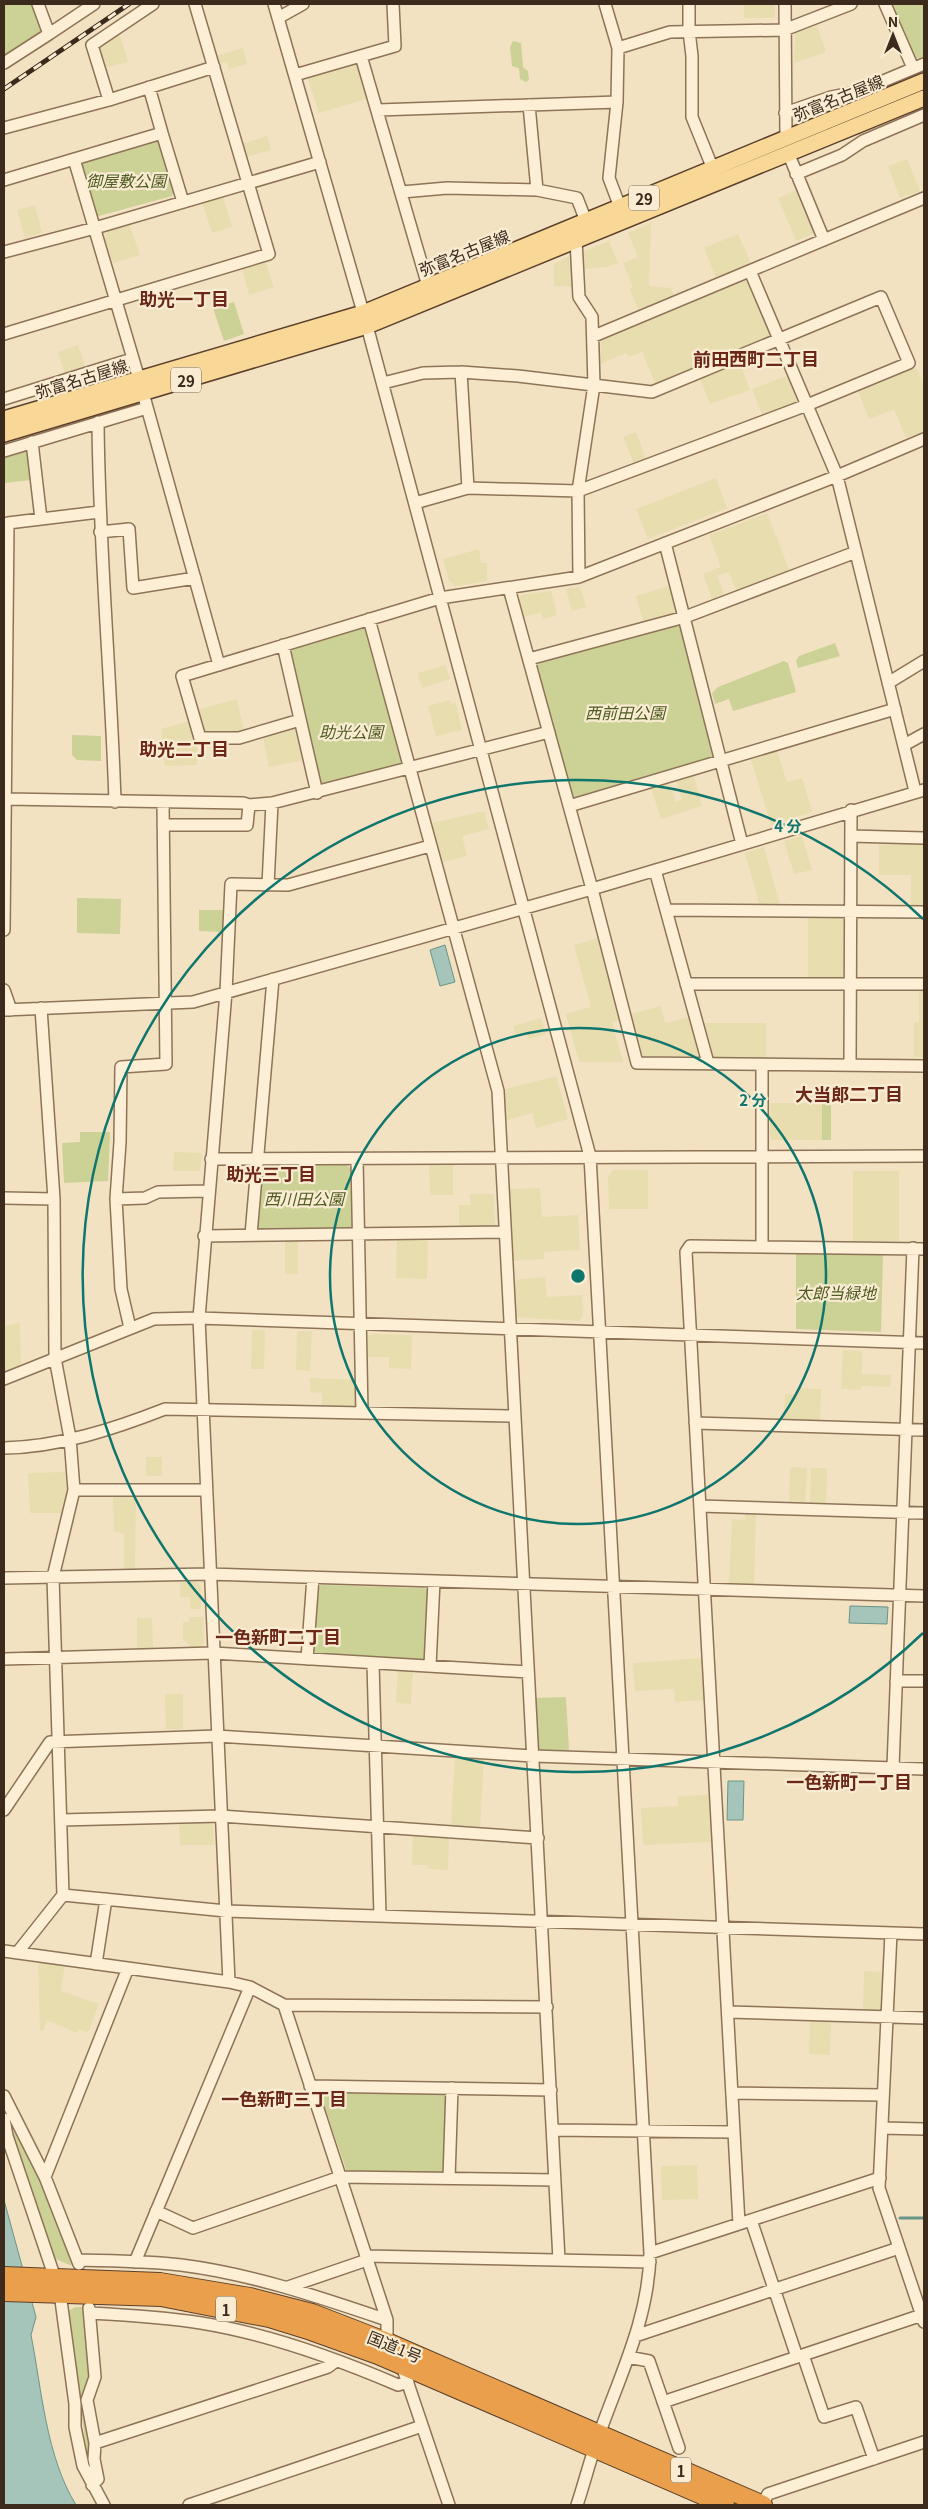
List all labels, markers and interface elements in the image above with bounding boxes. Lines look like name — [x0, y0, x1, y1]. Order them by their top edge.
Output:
north arrow — [868, 10, 918, 60]
text: N — [888, 11, 898, 31]
street label: 弥富名古屋線 — [789, 68, 887, 126]
park label: 御屋敷公園 — [86, 168, 168, 192]
road number: 29 — [629, 186, 659, 210]
street label: 弥富名古屋線 — [415, 223, 513, 281]
district label: 助光一丁目 — [139, 285, 229, 311]
district label: 前田西町二丁目 — [693, 345, 819, 371]
street label: 弥富名古屋線 — [32, 352, 130, 404]
road number: 29 — [171, 368, 201, 392]
park label: 西前田公園 — [585, 700, 667, 724]
park label: 助光公園 — [319, 719, 385, 743]
district label: 助光二丁目 — [139, 735, 229, 761]
text: 4 分 — [774, 815, 802, 836]
district label: 大当郎二丁目 — [795, 1080, 903, 1106]
text: 2 分 — [739, 1089, 767, 1110]
district label: 助光三丁目 — [226, 1160, 316, 1186]
park label: 西川田公園 — [264, 1186, 346, 1210]
centre of rings — [569, 1267, 587, 1285]
park label: 太郎当緑地 — [796, 1280, 878, 1304]
district label: 一色新町二丁目 — [215, 1623, 341, 1649]
district label: 一色新町一丁目 — [786, 1768, 912, 1794]
district label: 一色新町三丁目 — [221, 2085, 347, 2111]
road number: 1 — [216, 2296, 236, 2322]
street label: 国道1号 — [364, 2324, 426, 2368]
road number: 1 — [671, 2458, 691, 2482]

